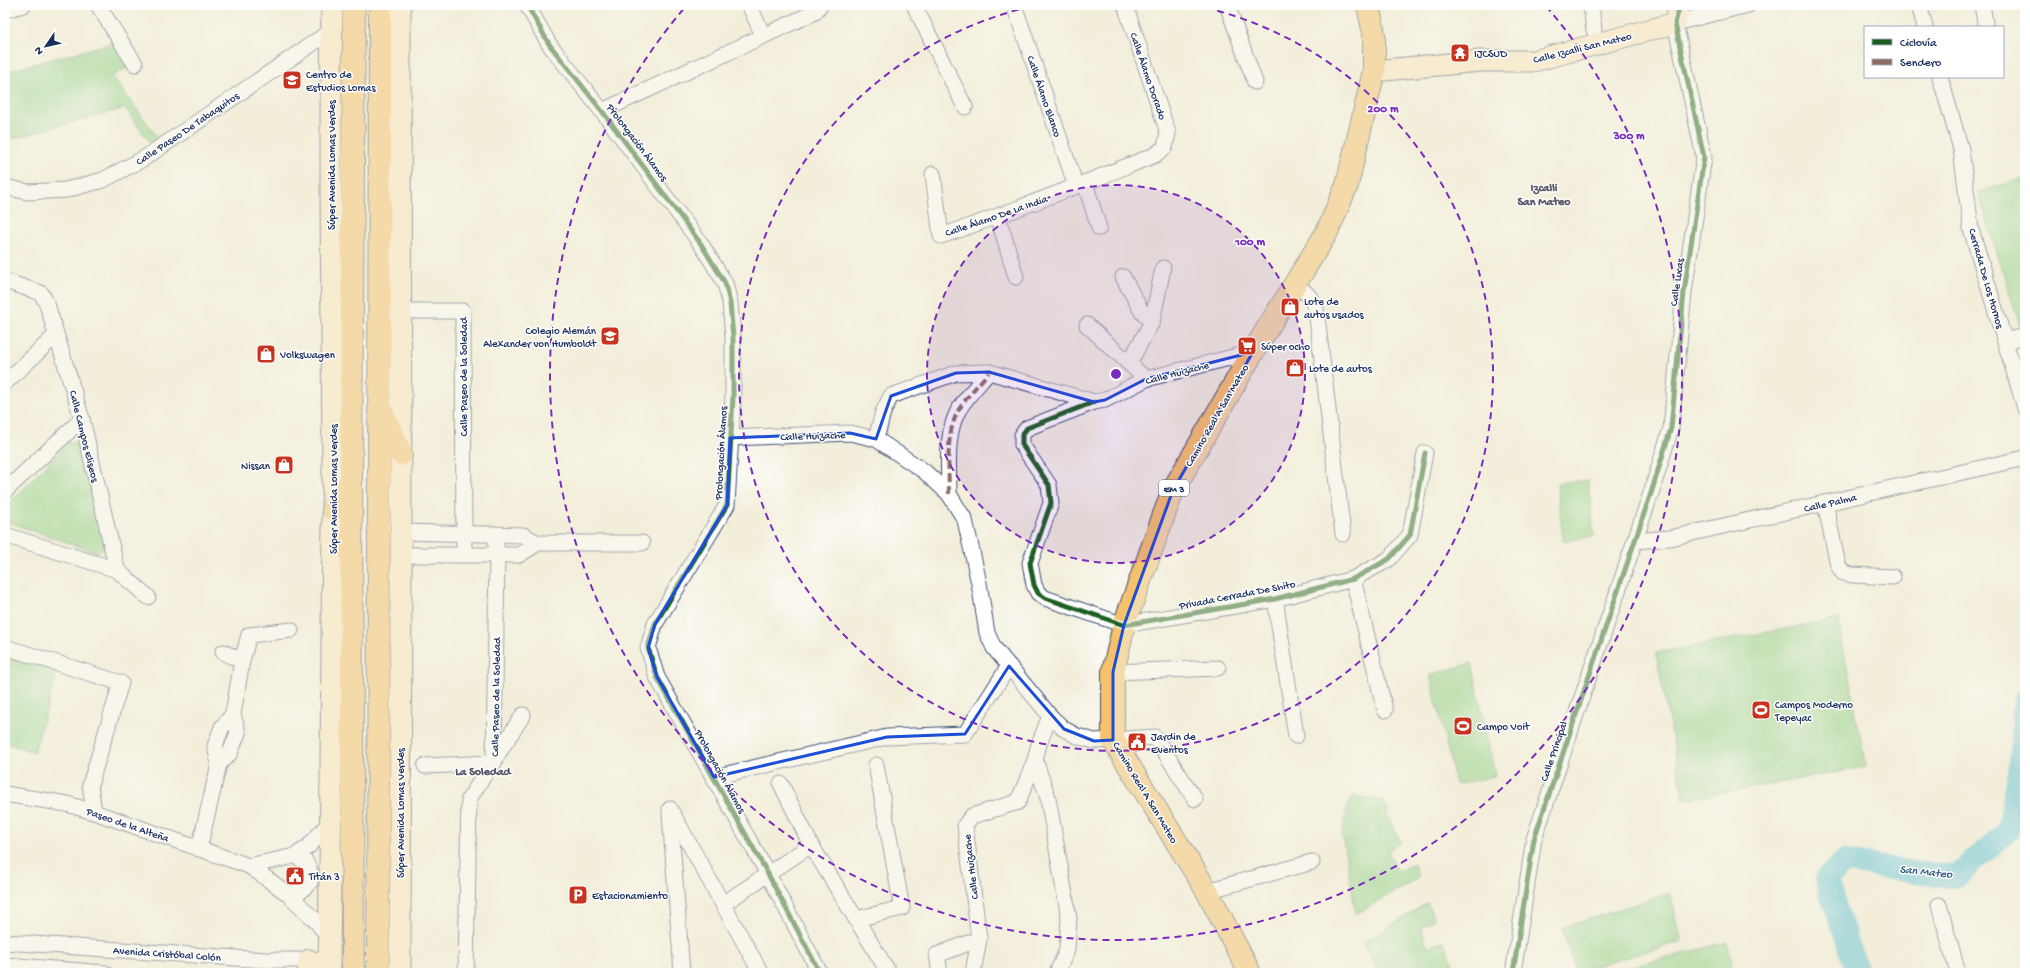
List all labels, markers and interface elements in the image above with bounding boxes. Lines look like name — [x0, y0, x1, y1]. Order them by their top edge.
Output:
north arrow — [26, 26, 66, 66]
legend — [1864, 26, 2004, 78]
street label: Calle Álamo Dorado — [1127, 31, 1169, 122]
street label: Calle Izcalli San Mateo — [1532, 31, 1633, 67]
text: Ciclovía — [1900, 37, 1937, 51]
temple icon: IJCSUD — [1449, 42, 1471, 64]
text: N — [32, 44, 46, 57]
place label: IJCSUD — [1474, 49, 1508, 61]
street label: Calle Álamo Blanco — [1024, 54, 1064, 139]
text: Sendero — [1900, 57, 1941, 71]
school or university icon: Centro de Estudios Lomas — [281, 69, 303, 91]
place label: Centro de Estudios Lomas — [306, 70, 376, 95]
street label: Calle Paseo De Tabaquitos — [134, 90, 243, 169]
street label: Súper Avenida Lomas Verdes — [327, 99, 339, 230]
street label: Prolongación Álamos — [603, 101, 671, 185]
text: 200 m — [1368, 103, 1399, 117]
text: 300 m — [1612, 130, 1645, 144]
district label: Izcalli San Mateo — [1517, 182, 1571, 210]
street label: Calle Álamo De La India — [944, 193, 1050, 240]
street label: Cerrada De Los Hornos — [1965, 227, 2005, 331]
text: 100 m — [1234, 236, 1265, 250]
street label: Calle Lucas — [1669, 257, 1687, 307]
shop icon: Lote de autos usados — [1279, 296, 1301, 318]
place label: Lote de autos usados — [1304, 297, 1365, 322]
street label: Calle Paseo de la Soledad — [459, 316, 471, 437]
school or university icon: Colegio Alemán Alexander von Humboldt — [599, 325, 621, 347]
place label: Colegio Alemán Alexander von Humboldt — [483, 326, 598, 351]
supermarket icon: Súper ocho — [1236, 335, 1258, 357]
place label: Súper ocho — [1261, 342, 1310, 354]
shop icon: Volkswagen — [255, 343, 277, 365]
place label: Volkswagen — [279, 350, 336, 362]
shop icon: Lote de autos — [1284, 357, 1306, 379]
street label: Calle Huizache — [1144, 360, 1211, 388]
street label: Camino Real A San Mateo — [1184, 362, 1252, 469]
place label: Lote de autos — [1309, 364, 1373, 376]
centre of rings — [1109, 367, 1123, 381]
street label: Calle Campos Eliseos — [66, 389, 100, 484]
street label: Prolongación Álamos — [713, 405, 730, 501]
street label: Súper Avenida Lomas Verdes — [329, 423, 341, 554]
street label: Calle Huizache — [780, 430, 846, 444]
shop icon: Nissan — [273, 454, 295, 476]
place label: Nissan — [241, 461, 271, 473]
road number: EM 3 — [1159, 480, 1189, 496]
street label: Calle Palma — [1803, 492, 1859, 516]
street label: Privada Cerrada De Shito — [1177, 579, 1297, 613]
street label: Calle Paseo de la Soledad — [490, 636, 504, 757]
sports icon: Campos Moderno Tepeyac — [1750, 699, 1772, 721]
place label: Campos Moderno Tepeyac — [1774, 700, 1853, 725]
sports icon: Campo Voit — [1452, 715, 1474, 737]
street label: Calle Principal — [1539, 719, 1571, 783]
place label: Campo Voit — [1477, 722, 1531, 734]
street label: Prolongación Álamos — [691, 727, 749, 817]
public building icon: Jardin de Eventos — [1126, 731, 1148, 753]
place label: Jardin de Eventos — [1151, 732, 1196, 757]
street label: Camino Real A San Mateo — [1109, 740, 1179, 846]
street label: Súper Avenida Lomas Verdes — [396, 747, 408, 878]
district label: La Soledad — [455, 766, 513, 780]
street label: Paseo de la Alteña — [84, 806, 171, 846]
street label: Calle Huizache — [962, 833, 982, 900]
water label: San Mateo — [1899, 863, 1954, 883]
public building icon: Titán 3 — [284, 865, 306, 887]
place label: Titán 3 — [308, 872, 340, 884]
parking icon: Estacionamiento — [567, 884, 589, 906]
place label: Estacionamiento — [592, 891, 668, 903]
street label: Avenida Cristóbal Colón — [112, 945, 222, 965]

